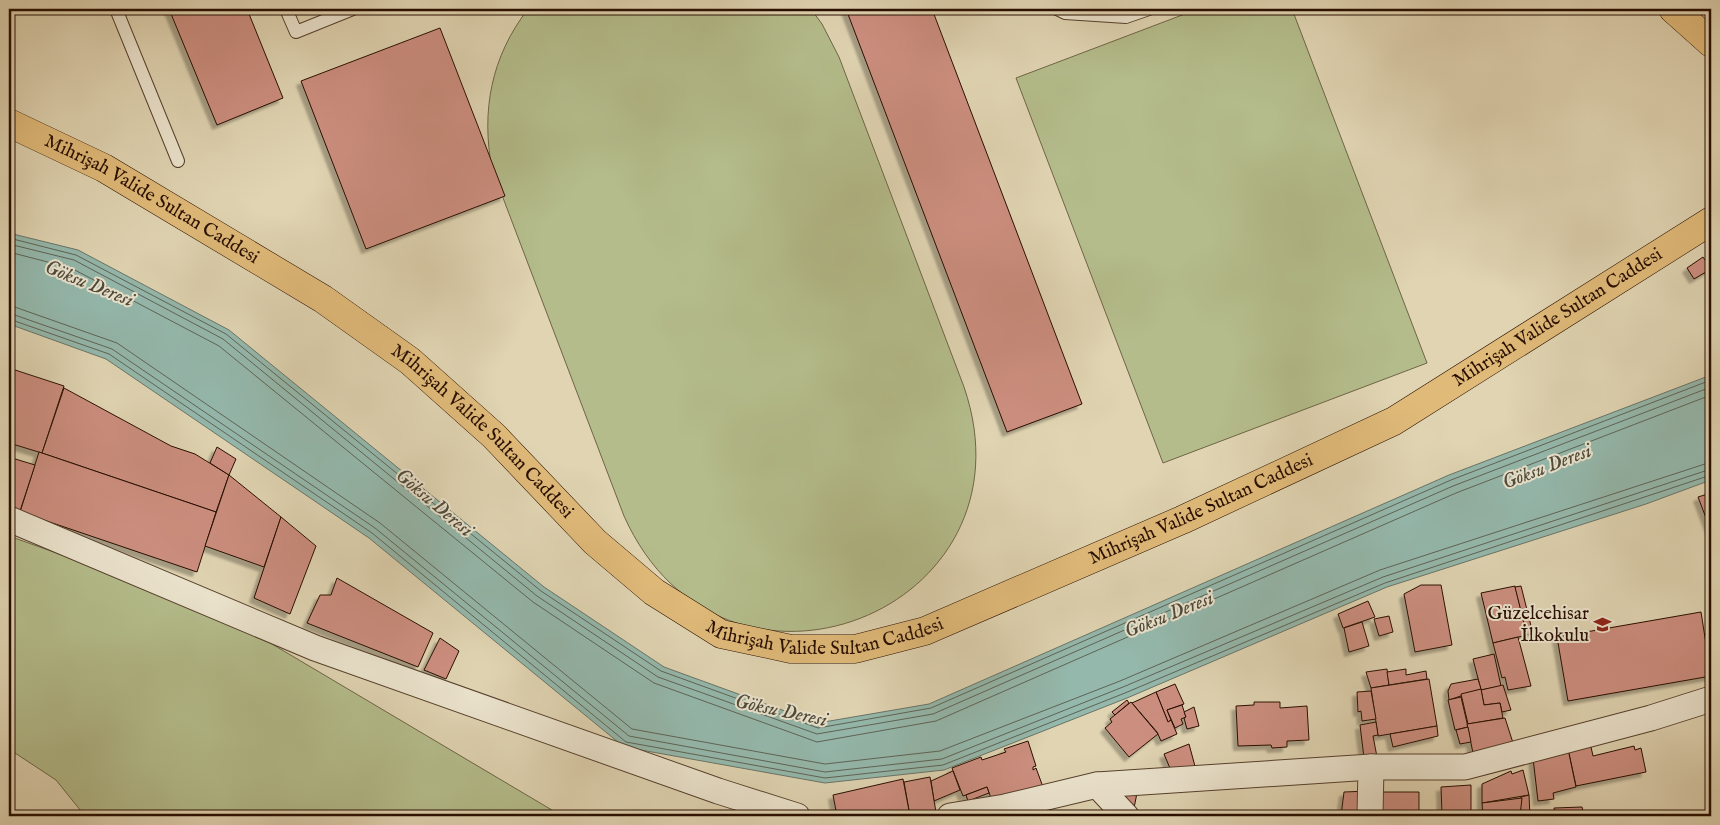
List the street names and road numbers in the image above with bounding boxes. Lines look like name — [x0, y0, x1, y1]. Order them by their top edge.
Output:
street label: Mihrişah Valide Sultan Caddesi — [40, 129, 263, 270]
street label: Mihrişah Valide Sultan Caddesi — [1448, 243, 1667, 393]
street label: Mihrişah Valide Sultan Caddesi — [386, 339, 579, 524]
street label: Mihrişah Valide Sultan Caddesi — [1085, 448, 1317, 571]
street label: Mihrişah Valide Sultan Caddesi — [703, 609, 947, 631]

